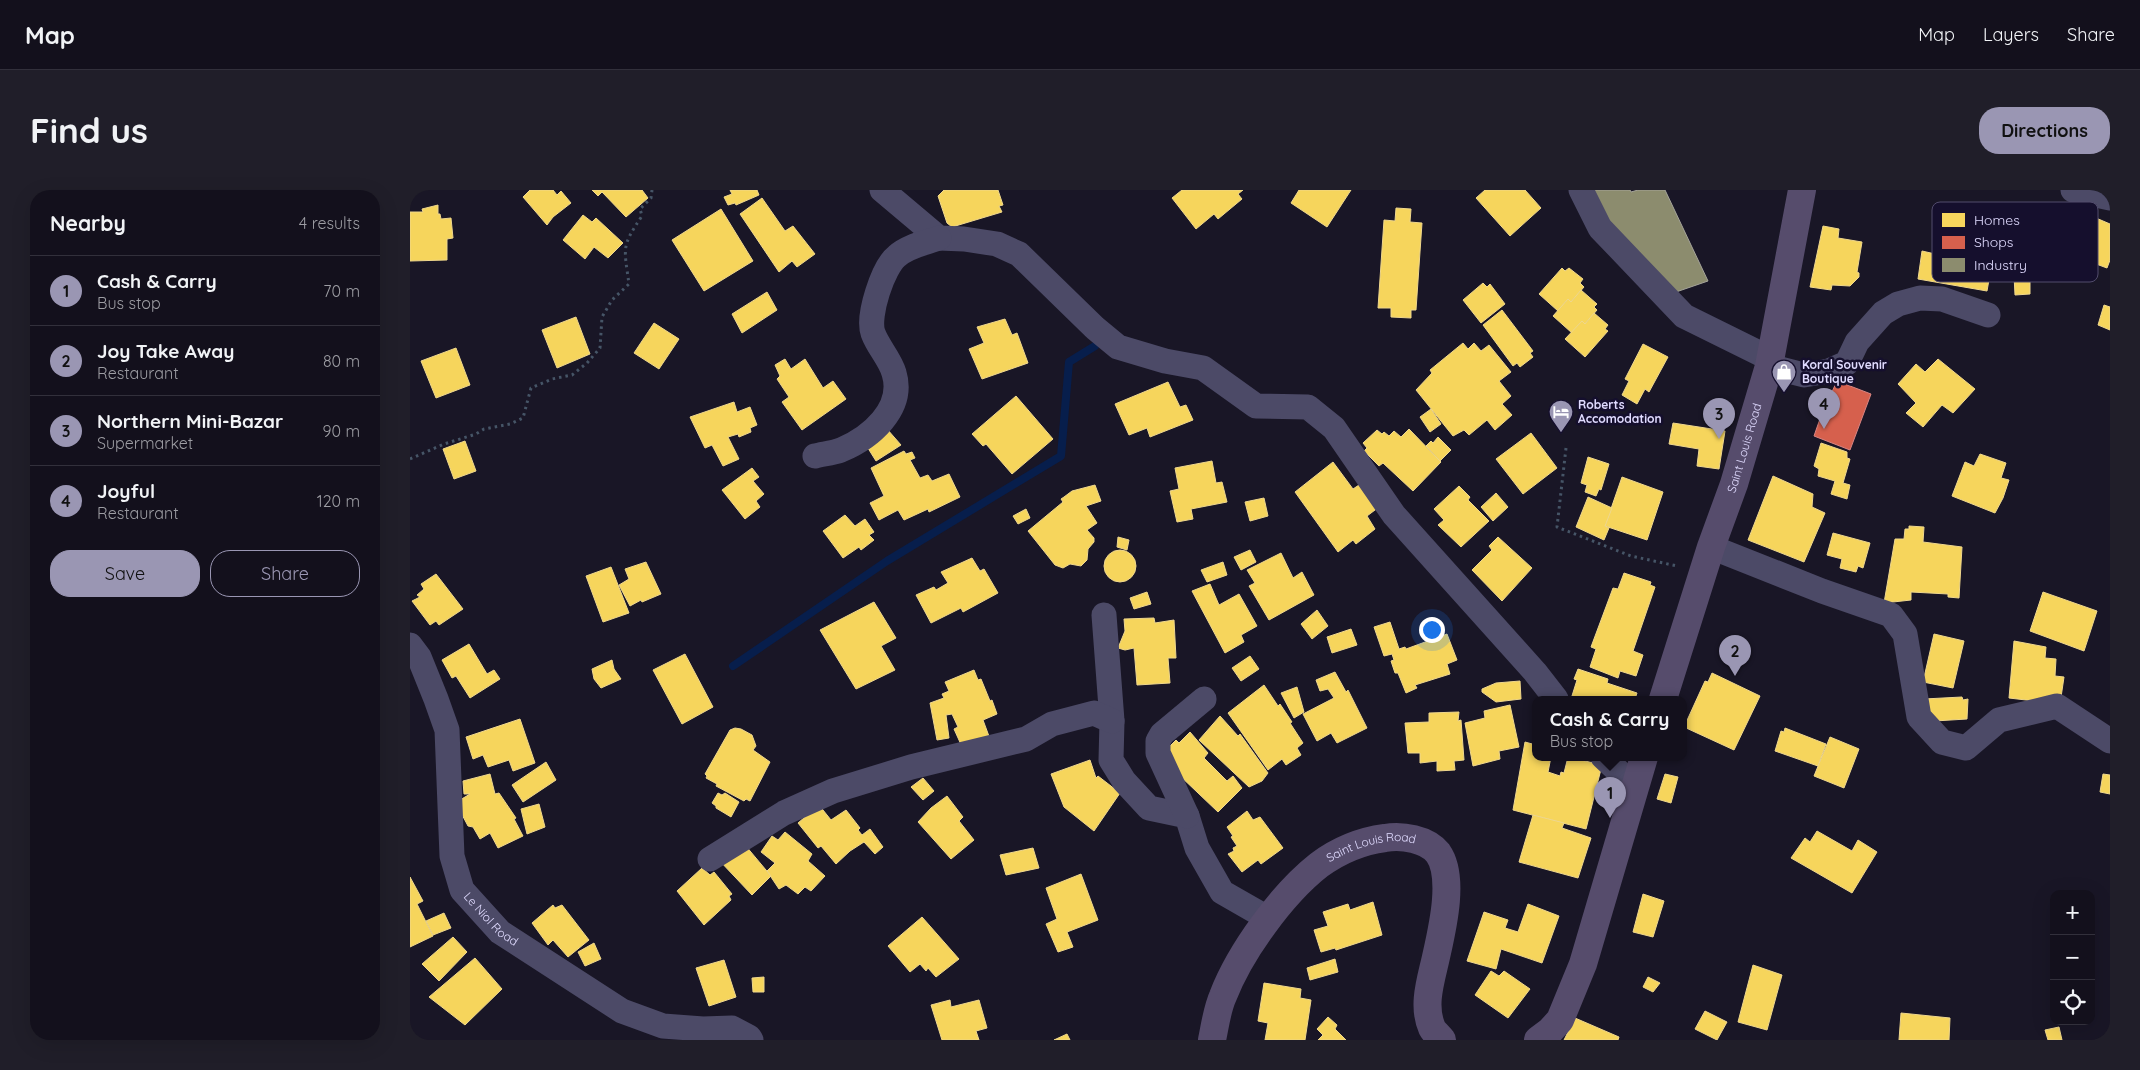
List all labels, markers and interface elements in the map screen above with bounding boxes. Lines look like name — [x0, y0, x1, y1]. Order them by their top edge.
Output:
text: Map — [25, 20, 75, 50]
text: Map — [1918, 23, 1955, 46]
text: Layers — [1983, 23, 2039, 46]
text: Share — [2067, 23, 2115, 46]
button: Directions — [1979, 107, 2110, 154]
text: Find us — [30, 108, 148, 152]
legend — [1932, 202, 2098, 282]
text: Nearby — [50, 210, 126, 236]
text: Homes — [1974, 211, 2020, 229]
text: 4 results — [299, 213, 360, 233]
text: Shops — [1974, 233, 2013, 251]
text: Industry — [1974, 256, 2027, 274]
text: Cash & Carry — [97, 269, 217, 293]
text: 1 — [63, 281, 69, 301]
text: 70 m — [323, 281, 360, 301]
text: Bus stop — [97, 293, 161, 313]
text: Joy Take Away — [97, 339, 234, 363]
text: 2 — [61, 351, 71, 371]
text: 80 m — [323, 351, 360, 371]
place label: Koral Souvenir Boutique — [1802, 357, 1887, 386]
shop icon: Koral Souvenir Boutique — [1771, 359, 1797, 393]
text: Restaurant — [97, 363, 179, 383]
pin: 4 — [1808, 388, 1840, 429]
place label: Roberts Accomodation — [1578, 397, 1662, 426]
pin: 3 — [1703, 398, 1735, 439]
hotel icon: Roberts Accomodation — [1548, 399, 1574, 433]
street label: Saint Louis Road — [1723, 401, 1765, 495]
text: Northern Mini-Bazar — [97, 409, 283, 433]
text: 3 — [62, 421, 70, 441]
text: 90 m — [323, 421, 360, 441]
text: Supermarket — [97, 433, 193, 453]
text: Joyful — [97, 479, 155, 503]
text: 4 — [61, 491, 71, 511]
text: 120 m — [317, 491, 360, 511]
text: Restaurant — [97, 503, 179, 523]
button: Save — [50, 550, 200, 597]
button: Share — [210, 550, 360, 597]
your location — [1419, 617, 1445, 643]
pin: 2 — [1719, 635, 1751, 676]
popup — [1532, 696, 1687, 761]
text: Cash & Carry — [1550, 707, 1669, 731]
text: Bus stop — [1550, 731, 1613, 751]
pin: 1 — [1594, 777, 1626, 818]
street label: Saint Louis Road — [1323, 829, 1417, 865]
street label: Le Niol Road — [461, 889, 521, 949]
map controls — [2050, 890, 2095, 1025]
button: + — [2050, 890, 2095, 935]
button: − — [2050, 935, 2095, 980]
button: locate — [2050, 980, 2095, 1025]

